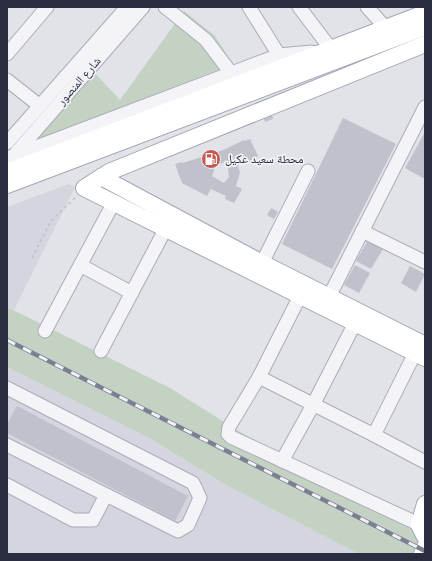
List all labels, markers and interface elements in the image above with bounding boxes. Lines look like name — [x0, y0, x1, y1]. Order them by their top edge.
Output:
street label: شارع المنصور — [54, 54, 105, 109]
fuel station icon: محطة سعيد عكيل — [200, 148, 222, 170]
place label: محطة سعيد عكيل — [225, 152, 304, 166]

